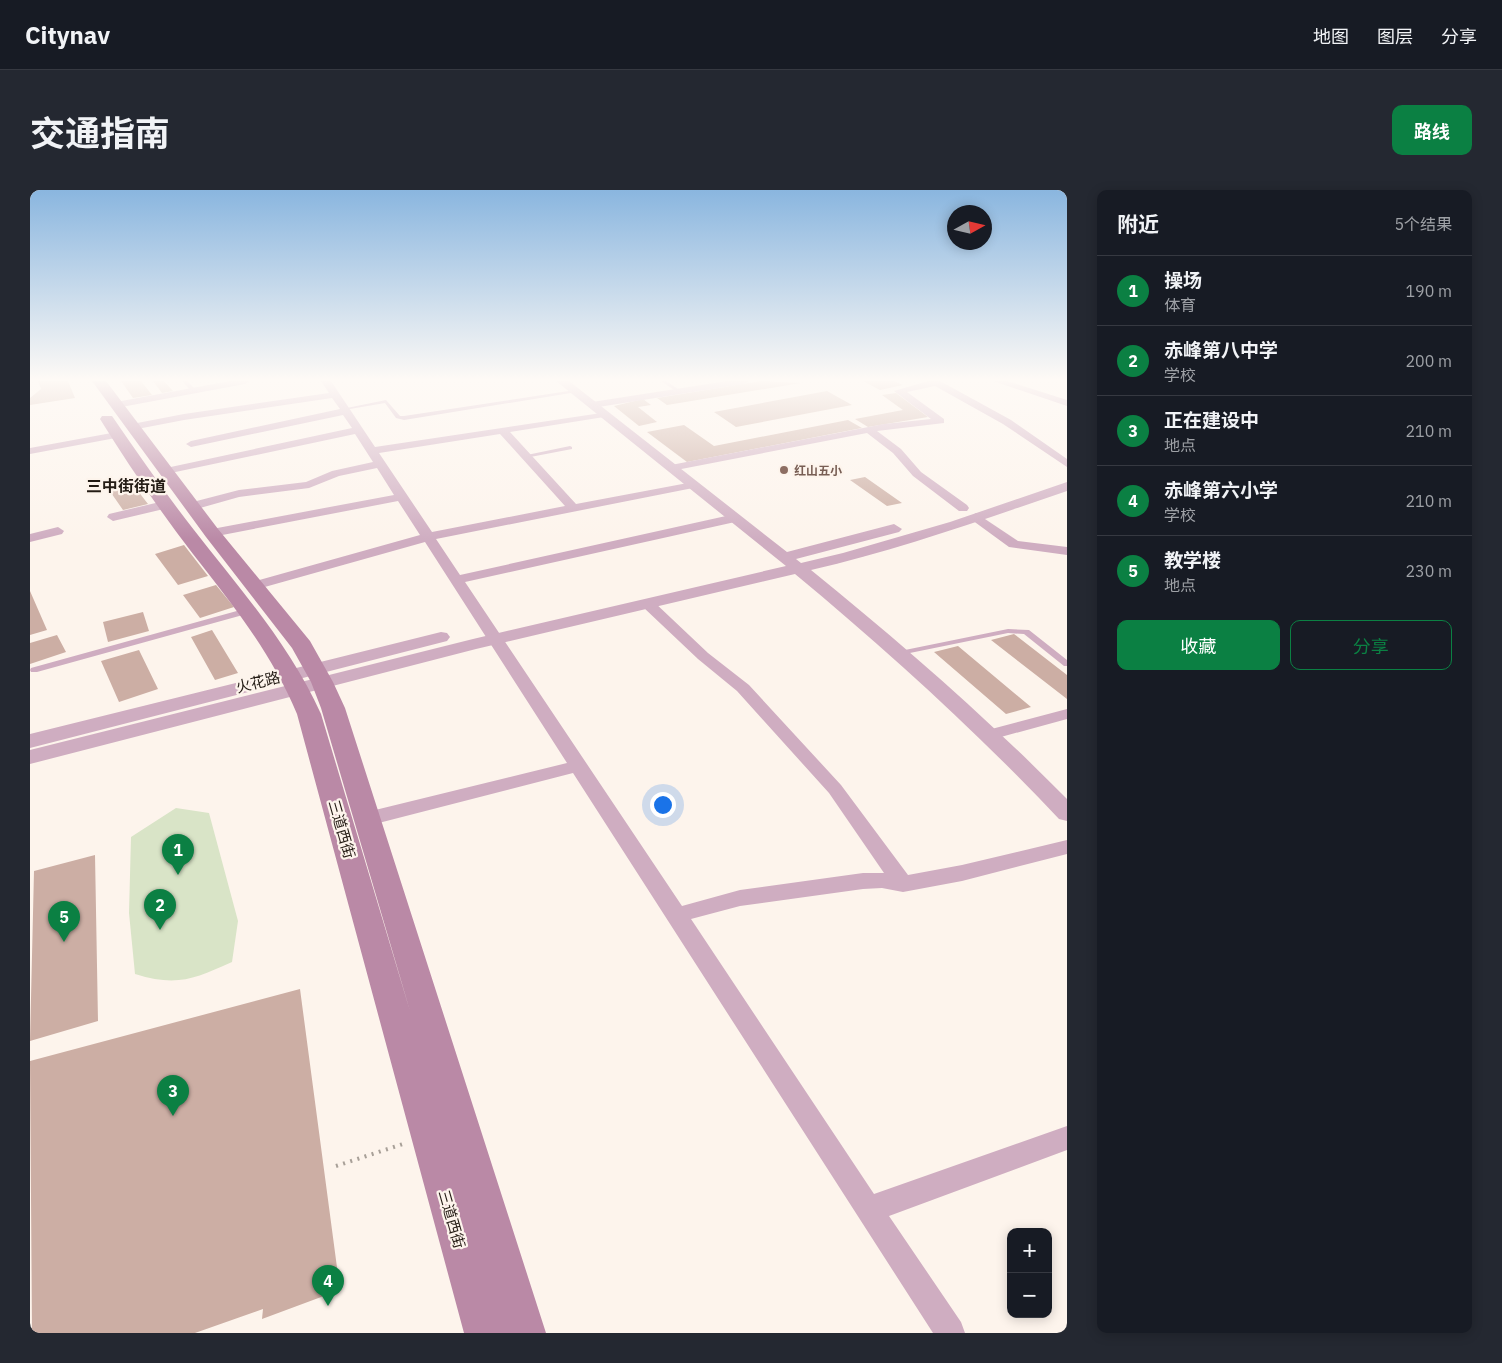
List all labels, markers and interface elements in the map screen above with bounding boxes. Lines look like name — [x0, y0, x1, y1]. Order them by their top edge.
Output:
text: Citynav — [25, 19, 110, 51]
text: 地图 — [1313, 25, 1349, 48]
text: 图层 — [1377, 25, 1413, 48]
text: 分享 — [1441, 25, 1477, 48]
button: 路线 — [1392, 105, 1472, 155]
text: 交通指南 — [30, 110, 170, 156]
north arrow — [947, 205, 992, 250]
text: 附近 — [1117, 210, 1159, 238]
text: 5个结果 — [1394, 214, 1452, 234]
text: 操场 — [1164, 268, 1202, 292]
text: 1 — [1128, 281, 1138, 301]
text: 190 m — [1405, 281, 1452, 301]
text: 体育 — [1164, 295, 1196, 315]
text: 赤峰第八中学 — [1164, 338, 1278, 362]
text: 2 — [1128, 351, 1138, 371]
text: 200 m — [1405, 351, 1452, 371]
text: 学校 — [1164, 365, 1196, 385]
text: 正在建设中 — [1164, 408, 1259, 432]
text: 3 — [1128, 421, 1138, 441]
text: 210 m — [1405, 421, 1452, 441]
text: 地点 — [1164, 435, 1196, 455]
place label: 红山五小 — [794, 463, 842, 478]
marker: 红山五小 — [778, 464, 790, 476]
district label: 三中街街道 — [86, 476, 166, 496]
text: 赤峰第六小学 — [1164, 478, 1278, 502]
text: 4 — [1128, 491, 1138, 511]
text: 210 m — [1405, 491, 1452, 511]
text: 学校 — [1164, 505, 1196, 525]
text: 教学楼 — [1164, 548, 1221, 572]
text: 5 — [1128, 561, 1138, 581]
text: 230 m — [1405, 561, 1452, 581]
text: 地点 — [1164, 575, 1196, 595]
button: 收藏 — [1117, 620, 1280, 670]
button: 分享 — [1290, 620, 1452, 670]
street label: 火花路 — [234, 667, 282, 697]
your location — [650, 792, 676, 818]
street label: 三道西街 — [325, 798, 359, 860]
pin: 1 — [162, 834, 194, 875]
pin: 2 — [144, 889, 176, 930]
pin: 5 — [48, 901, 80, 942]
pin: 3 — [157, 1075, 189, 1116]
street label: 三道西街 — [435, 1188, 469, 1250]
map controls — [1007, 1228, 1052, 1318]
button: + — [1007, 1228, 1052, 1273]
pin: 4 — [312, 1265, 344, 1306]
button: − — [1007, 1273, 1052, 1318]

